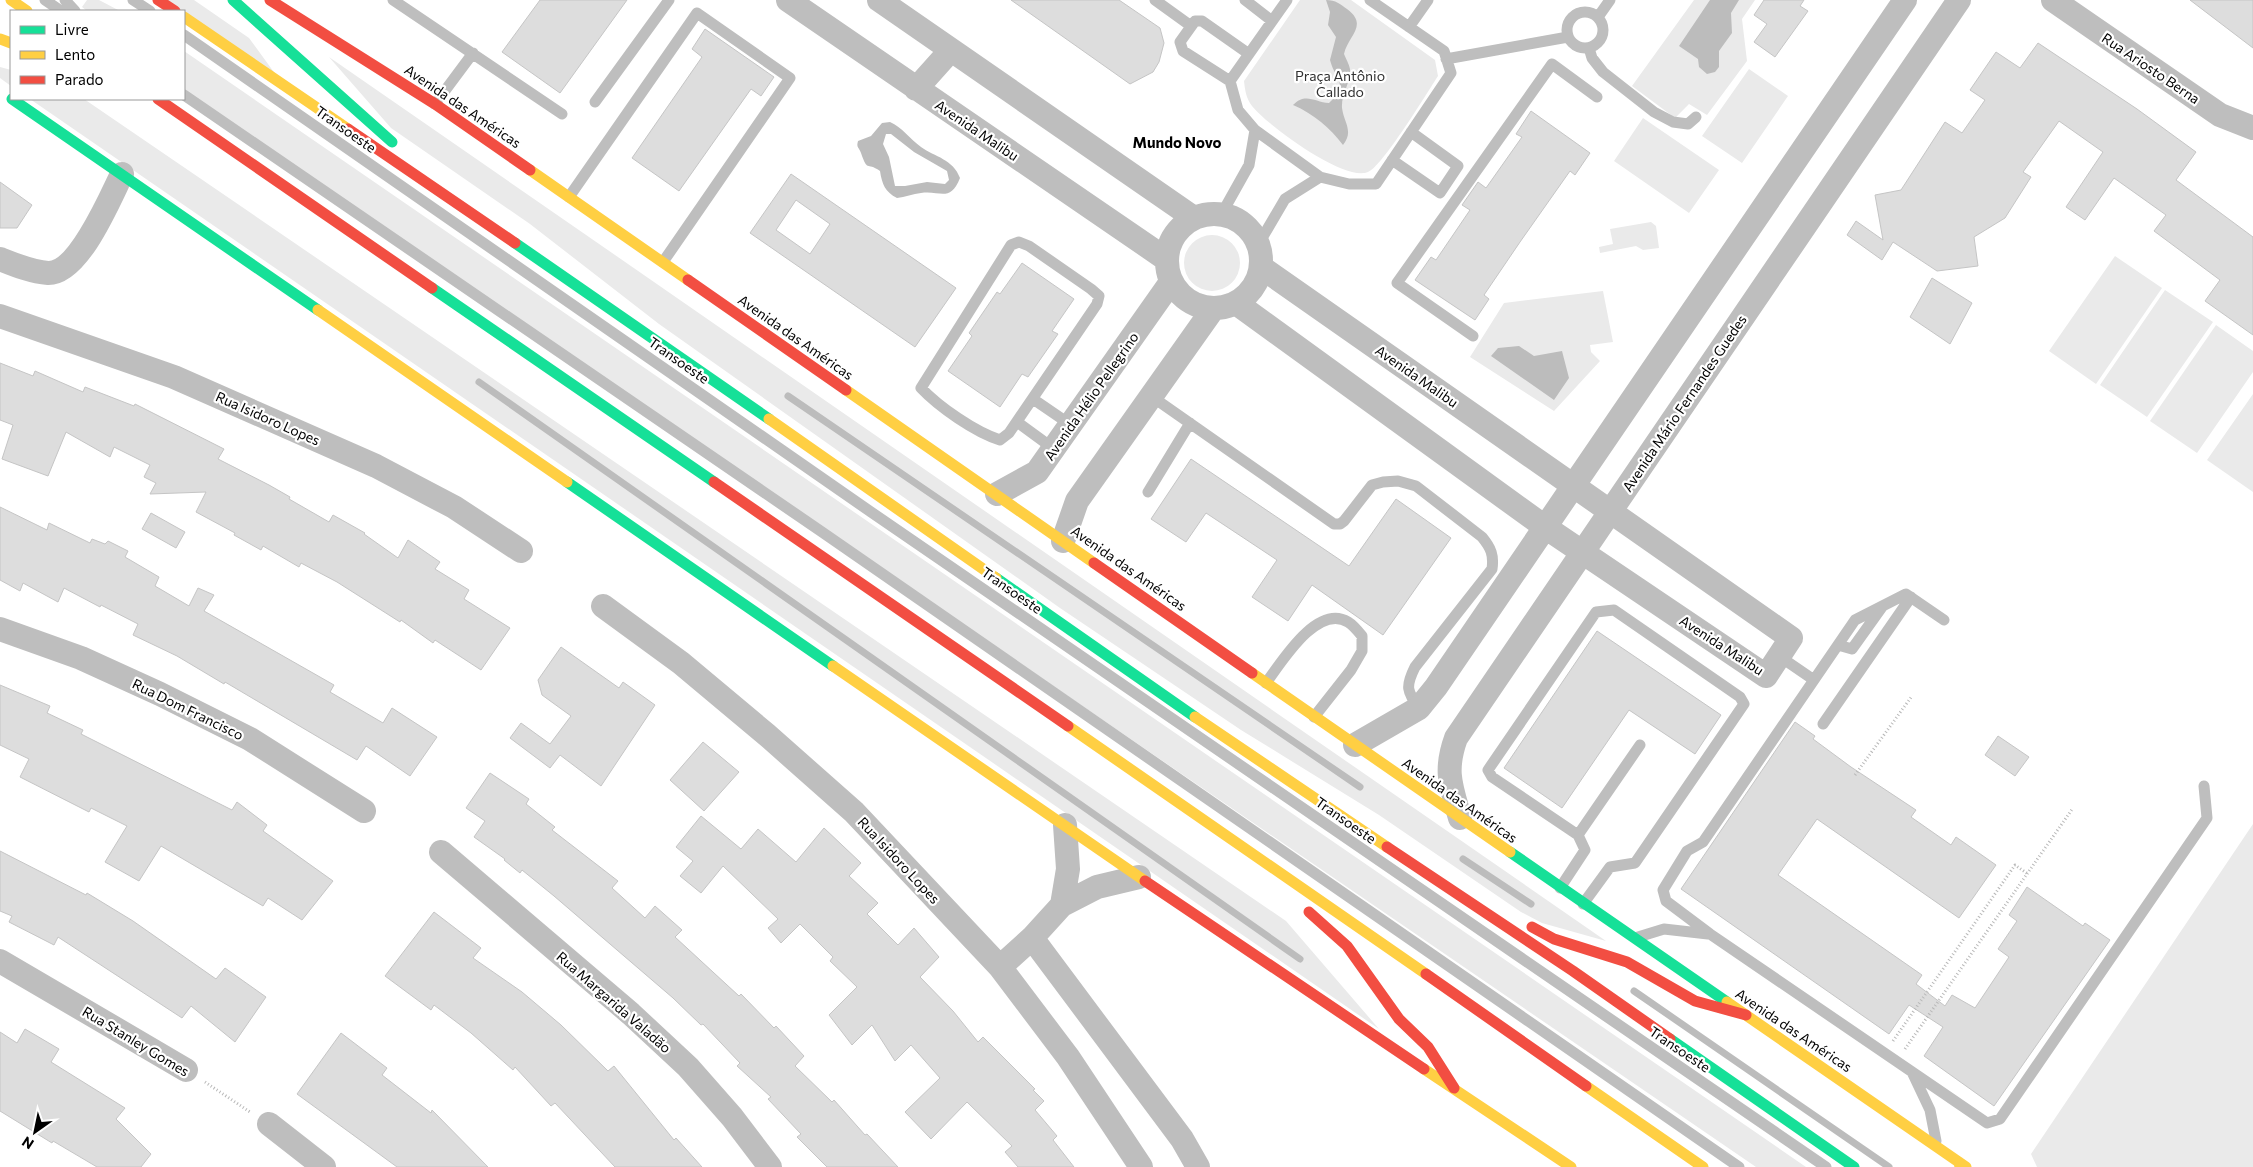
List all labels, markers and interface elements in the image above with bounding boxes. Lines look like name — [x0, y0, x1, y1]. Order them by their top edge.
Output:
legend — [10, 10, 185, 100]
text: Livre — [55, 20, 89, 38]
street label: Rua Ariosto Berna — [2099, 29, 2203, 107]
text: Lento — [55, 45, 95, 63]
street label: Avenida das Américas — [402, 61, 524, 151]
park label: Praça Antônio Callado — [1295, 67, 1385, 100]
text: Parado — [55, 70, 104, 88]
street label: Avenida Malibu — [932, 96, 1022, 164]
street label: Transoeste — [312, 102, 380, 156]
district label: Mundo Novo — [1133, 133, 1221, 151]
street label: Avenida das Américas — [735, 291, 857, 383]
street label: Avenida Mário Fernandes Guedes — [1618, 311, 1750, 495]
street label: Avenida Hélio Pellegrino — [1040, 329, 1142, 463]
street label: Transoeste — [645, 333, 713, 387]
street label: Avenida Malibu — [1372, 341, 1462, 411]
street label: Rua Isidoro Lopes — [213, 387, 323, 449]
street label: Avenida das Américas — [1068, 522, 1190, 614]
street label: Transoeste — [978, 563, 1046, 617]
street label: Avenida Malibu — [1677, 611, 1767, 679]
street label: Rua Dom Francisco — [130, 675, 246, 743]
street label: Avenida das Américas — [1399, 754, 1521, 846]
street label: Transoeste — [1312, 793, 1380, 847]
street label: Rua Isidoro Lopes — [854, 813, 944, 907]
street label: Rua Margarida Valadão — [553, 948, 675, 1056]
street label: Avenida das Américas — [1733, 985, 1855, 1075]
street label: Rua Stanley Gomes — [80, 1002, 192, 1080]
street label: Transoeste — [1646, 1022, 1714, 1076]
north arrow — [10, 1107, 60, 1157]
text: N — [19, 1133, 37, 1153]

